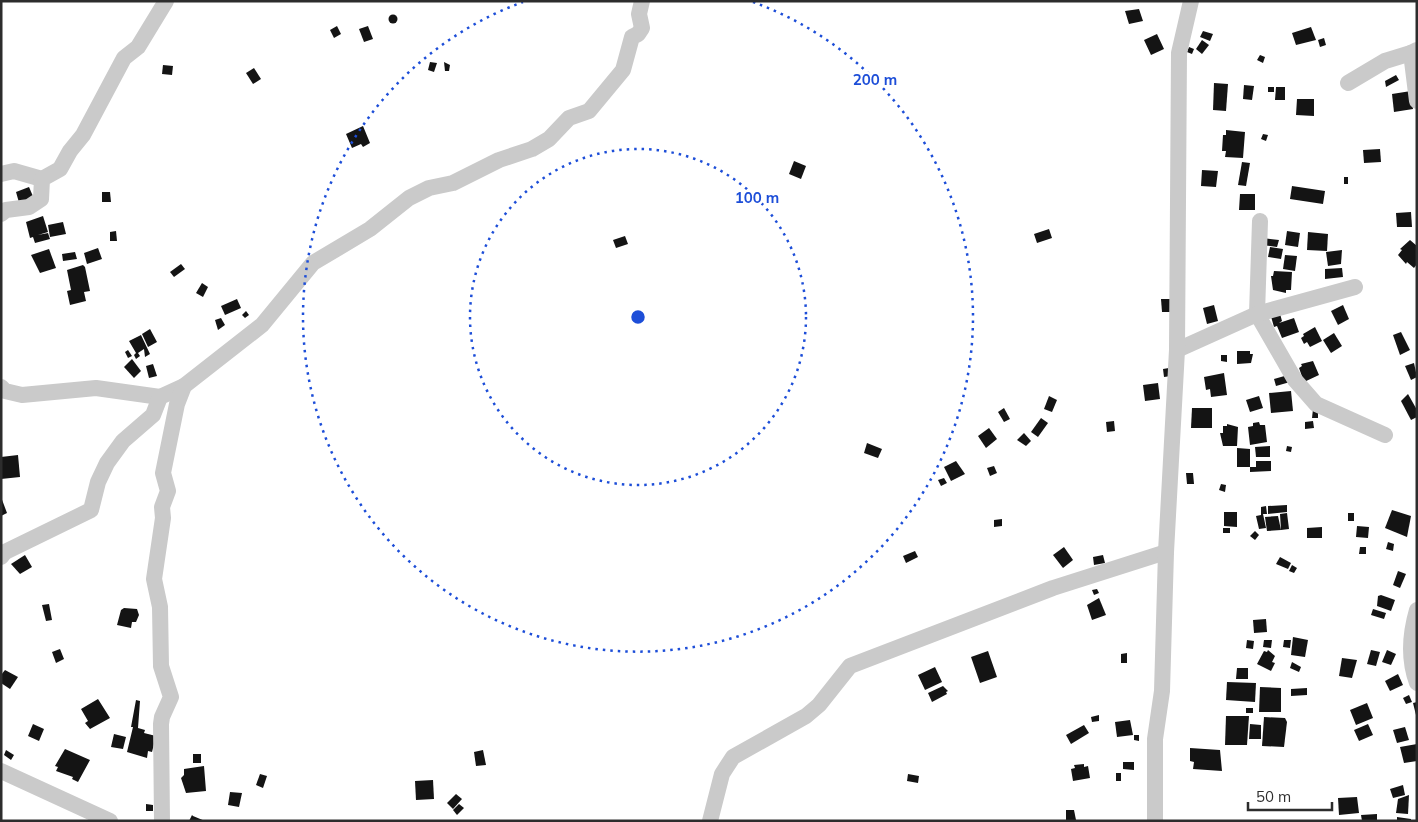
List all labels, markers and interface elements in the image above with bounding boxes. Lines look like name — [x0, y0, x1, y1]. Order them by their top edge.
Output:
text: 200 m — [853, 70, 897, 89]
text: 100 m — [735, 188, 779, 207]
centre of rings — [629, 308, 647, 326]
scale bar — [1248, 780, 1332, 812]
text: 50 m — [1256, 787, 1291, 806]

